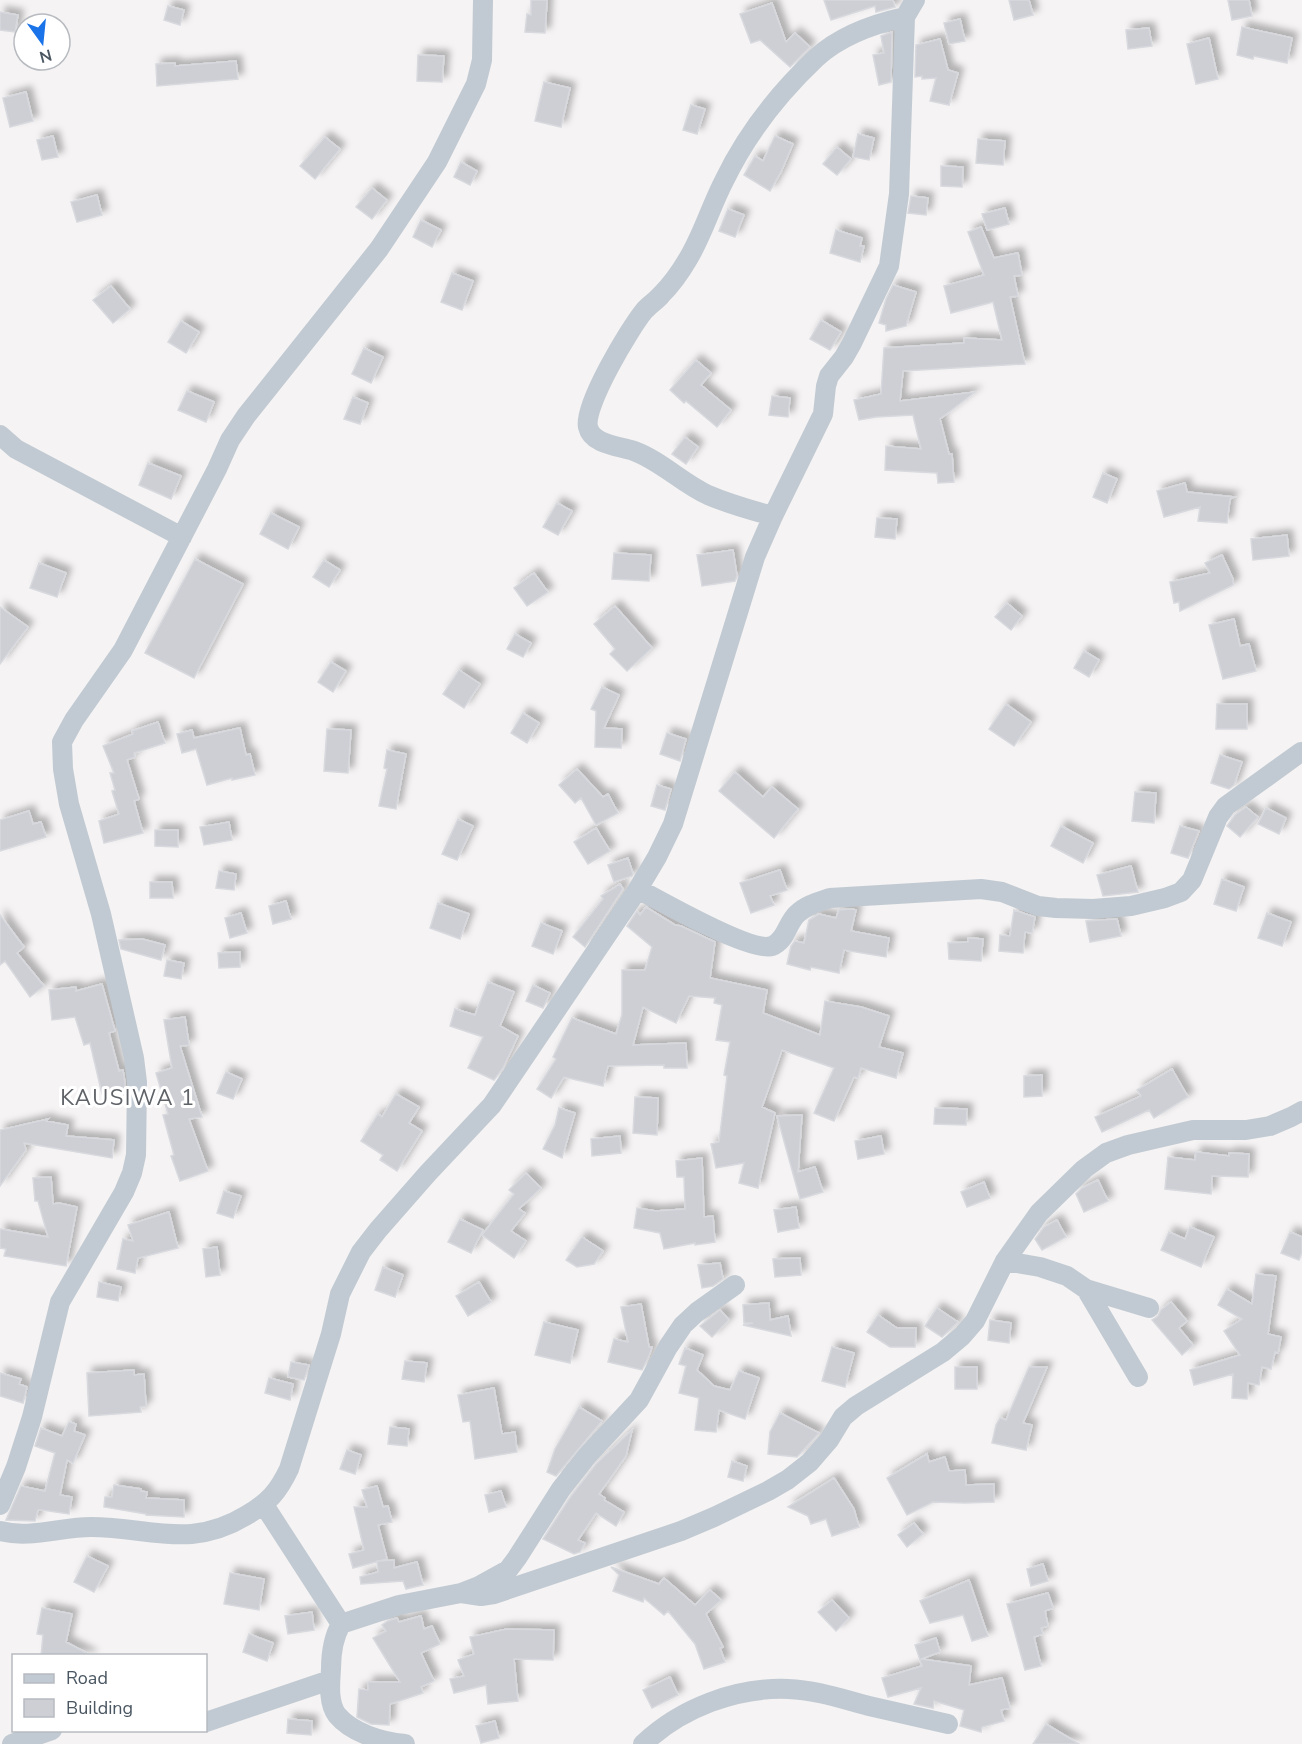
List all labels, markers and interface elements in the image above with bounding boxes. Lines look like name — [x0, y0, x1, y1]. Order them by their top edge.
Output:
north arrow — [12, 12, 72, 72]
text: N — [37, 43, 54, 68]
district label: KAUSIWA 1 — [60, 1083, 196, 1113]
legend — [12, 1654, 207, 1732]
text: Road — [66, 1666, 108, 1690]
text: Building — [66, 1696, 133, 1720]

